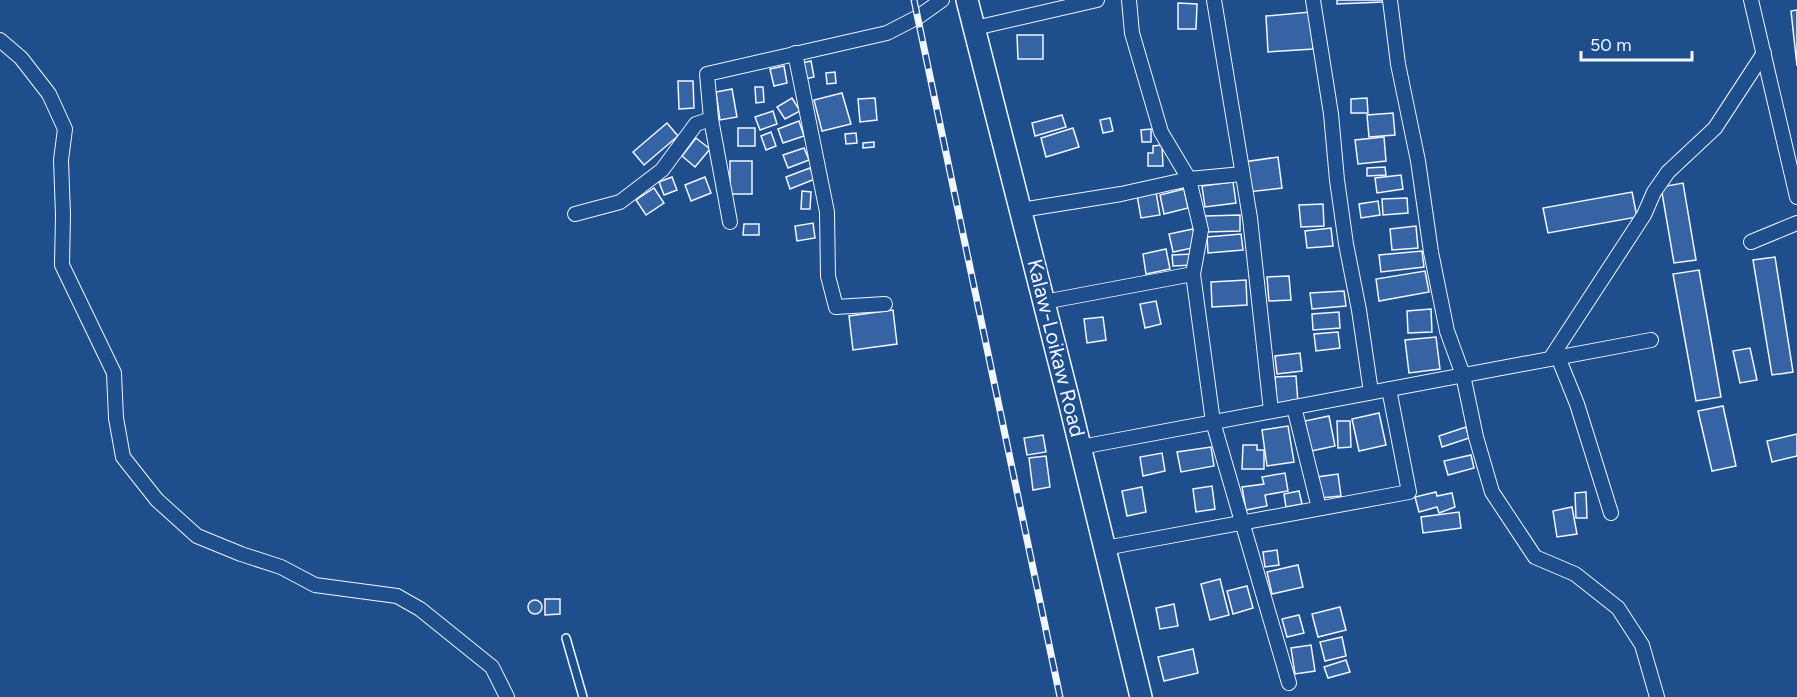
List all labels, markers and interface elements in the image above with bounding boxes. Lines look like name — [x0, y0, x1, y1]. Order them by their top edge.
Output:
scale bar — [1581, 24, 1692, 62]
text: 50 m — [1590, 34, 1632, 56]
street label: Kalaw-Loikaw Road — [1022, 256, 1091, 439]

